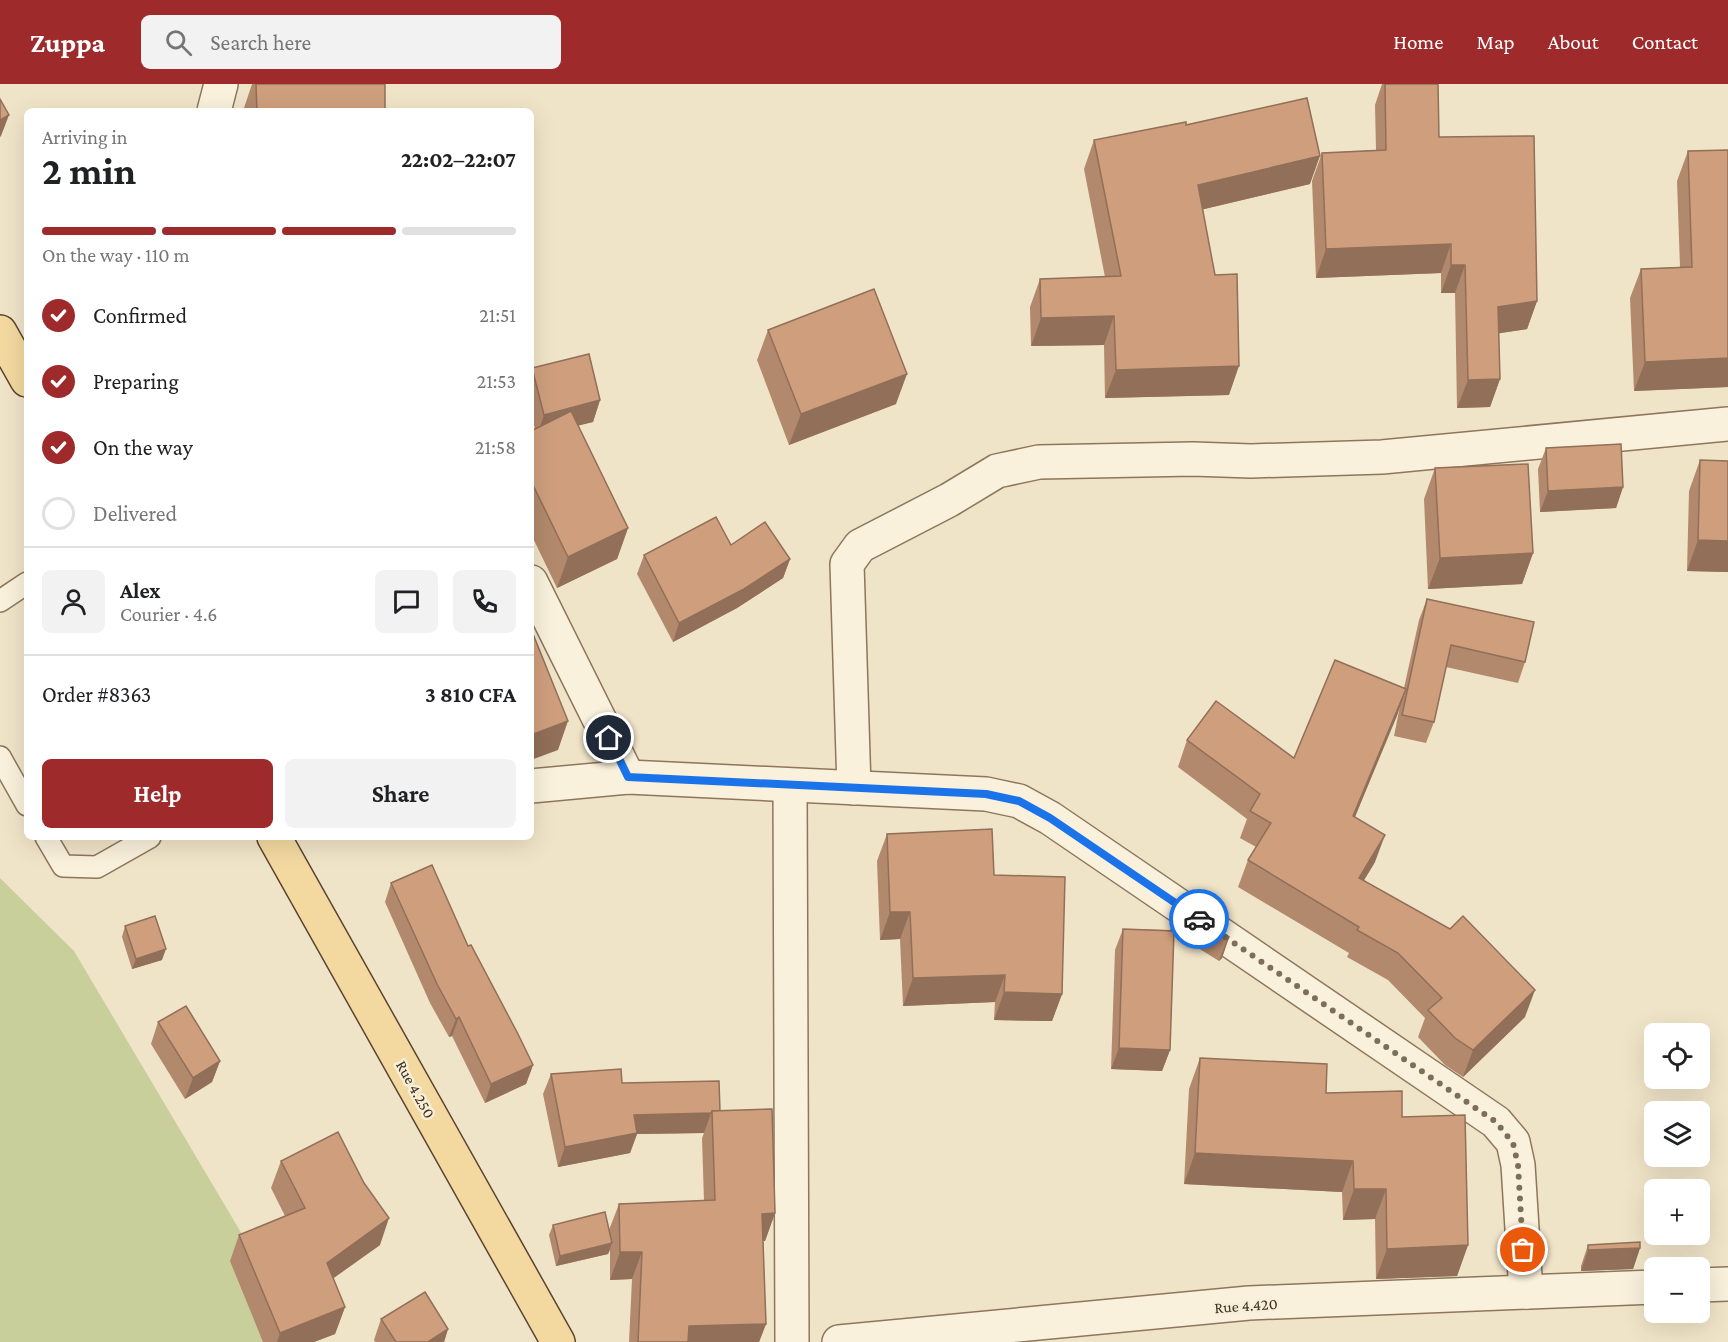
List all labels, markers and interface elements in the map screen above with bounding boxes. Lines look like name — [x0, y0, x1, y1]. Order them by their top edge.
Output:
search box — [141, 15, 561, 69]
icon: search — [162, 26, 195, 59]
text: Zuppa — [30, 27, 105, 58]
text: Search here — [210, 30, 311, 55]
text: Home — [1393, 30, 1443, 54]
text: Map — [1476, 30, 1515, 54]
text: About — [1548, 30, 1599, 54]
text: Contact — [1632, 30, 1698, 54]
text: Arriving in — [42, 126, 127, 148]
text: 22:02–22:07 — [401, 147, 516, 172]
text: 2 min — [42, 149, 136, 192]
text: On the way · 110 m — [42, 244, 189, 266]
icon: check — [42, 299, 75, 332]
text: Confirmed — [93, 303, 187, 328]
text: 21:51 — [479, 304, 516, 326]
icon: check — [42, 365, 75, 398]
text: Preparing — [93, 369, 179, 394]
text: 21:53 — [477, 370, 516, 392]
icon: check — [42, 431, 75, 464]
text: On the way — [93, 435, 193, 460]
text: 21:58 — [475, 436, 516, 458]
text: Delivered — [93, 501, 177, 526]
button: person — [42, 570, 105, 633]
button: chat — [375, 570, 438, 633]
button: phone — [453, 570, 516, 633]
text: Alex — [120, 578, 161, 603]
text: Courier · 4.6 — [120, 603, 218, 625]
text: Order #8363 — [42, 682, 151, 707]
text: 3 810 CFA — [425, 682, 516, 707]
pin — [583, 712, 634, 763]
icon: home — [592, 721, 625, 754]
button: Help — [42, 759, 273, 828]
button: Share — [285, 759, 516, 828]
courier — [1169, 889, 1229, 949]
icon: car — [1183, 903, 1216, 936]
map controls — [1644, 1023, 1710, 1323]
button: locate — [1644, 1023, 1710, 1089]
street label: Rue 4.250 — [393, 1057, 438, 1121]
button: layers — [1644, 1101, 1710, 1167]
button: + — [1644, 1179, 1710, 1245]
pin — [1497, 1224, 1548, 1275]
icon: bag — [1506, 1233, 1539, 1266]
button: − — [1644, 1257, 1710, 1323]
street label: Rue 4.420 — [1214, 1295, 1278, 1316]

